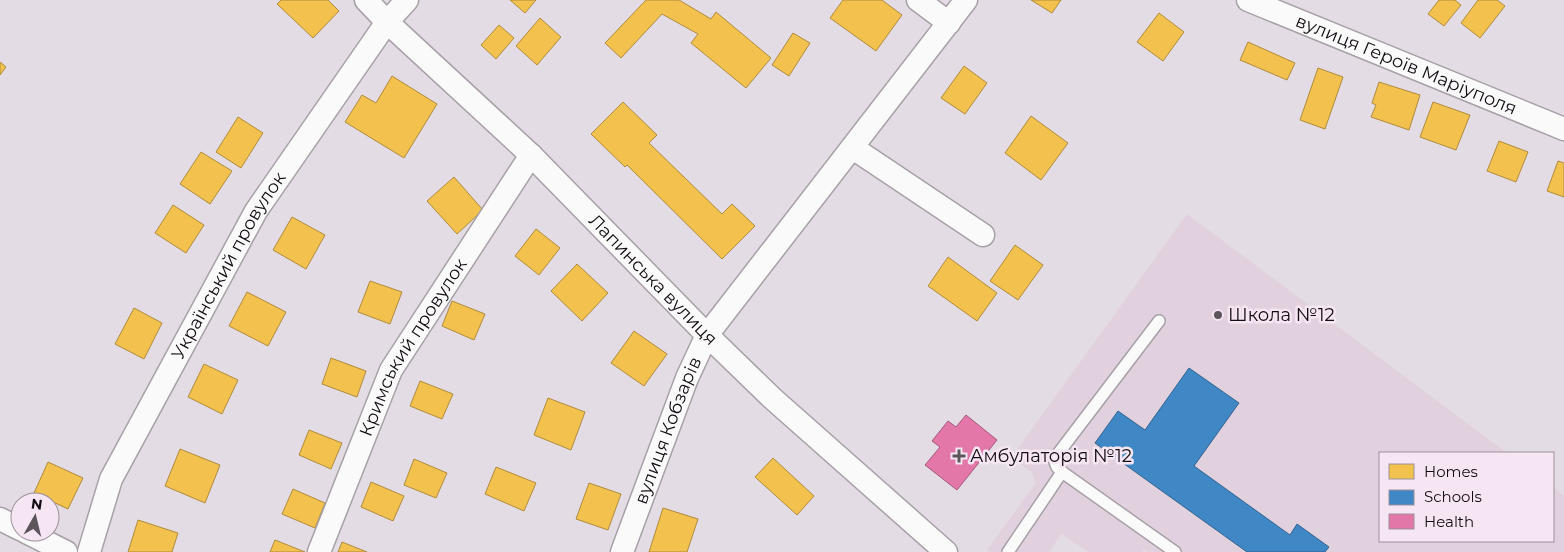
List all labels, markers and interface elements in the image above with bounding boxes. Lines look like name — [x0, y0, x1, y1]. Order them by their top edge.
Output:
street label: вулиця Героїв Маріуполя — [1292, 10, 1520, 120]
street label: Український провулок — [167, 167, 291, 363]
street label: Лапинська вулиця — [584, 210, 722, 350]
street label: Кримський провулок — [355, 254, 472, 440]
place label: Школа №12 — [1228, 304, 1335, 326]
marker: Школа №12 — [1212, 309, 1224, 321]
street label: вулиця Кобзарів — [630, 353, 706, 507]
place label: Амбулаторія №12 — [970, 445, 1132, 467]
marker: Амбулаторія №12 — [952, 449, 966, 463]
legend — [1379, 452, 1554, 542]
text: Homes — [1424, 462, 1478, 481]
text: Schools — [1424, 487, 1482, 506]
north arrow — [10, 492, 60, 542]
text: N — [30, 494, 44, 514]
text: Health — [1424, 512, 1474, 531]

